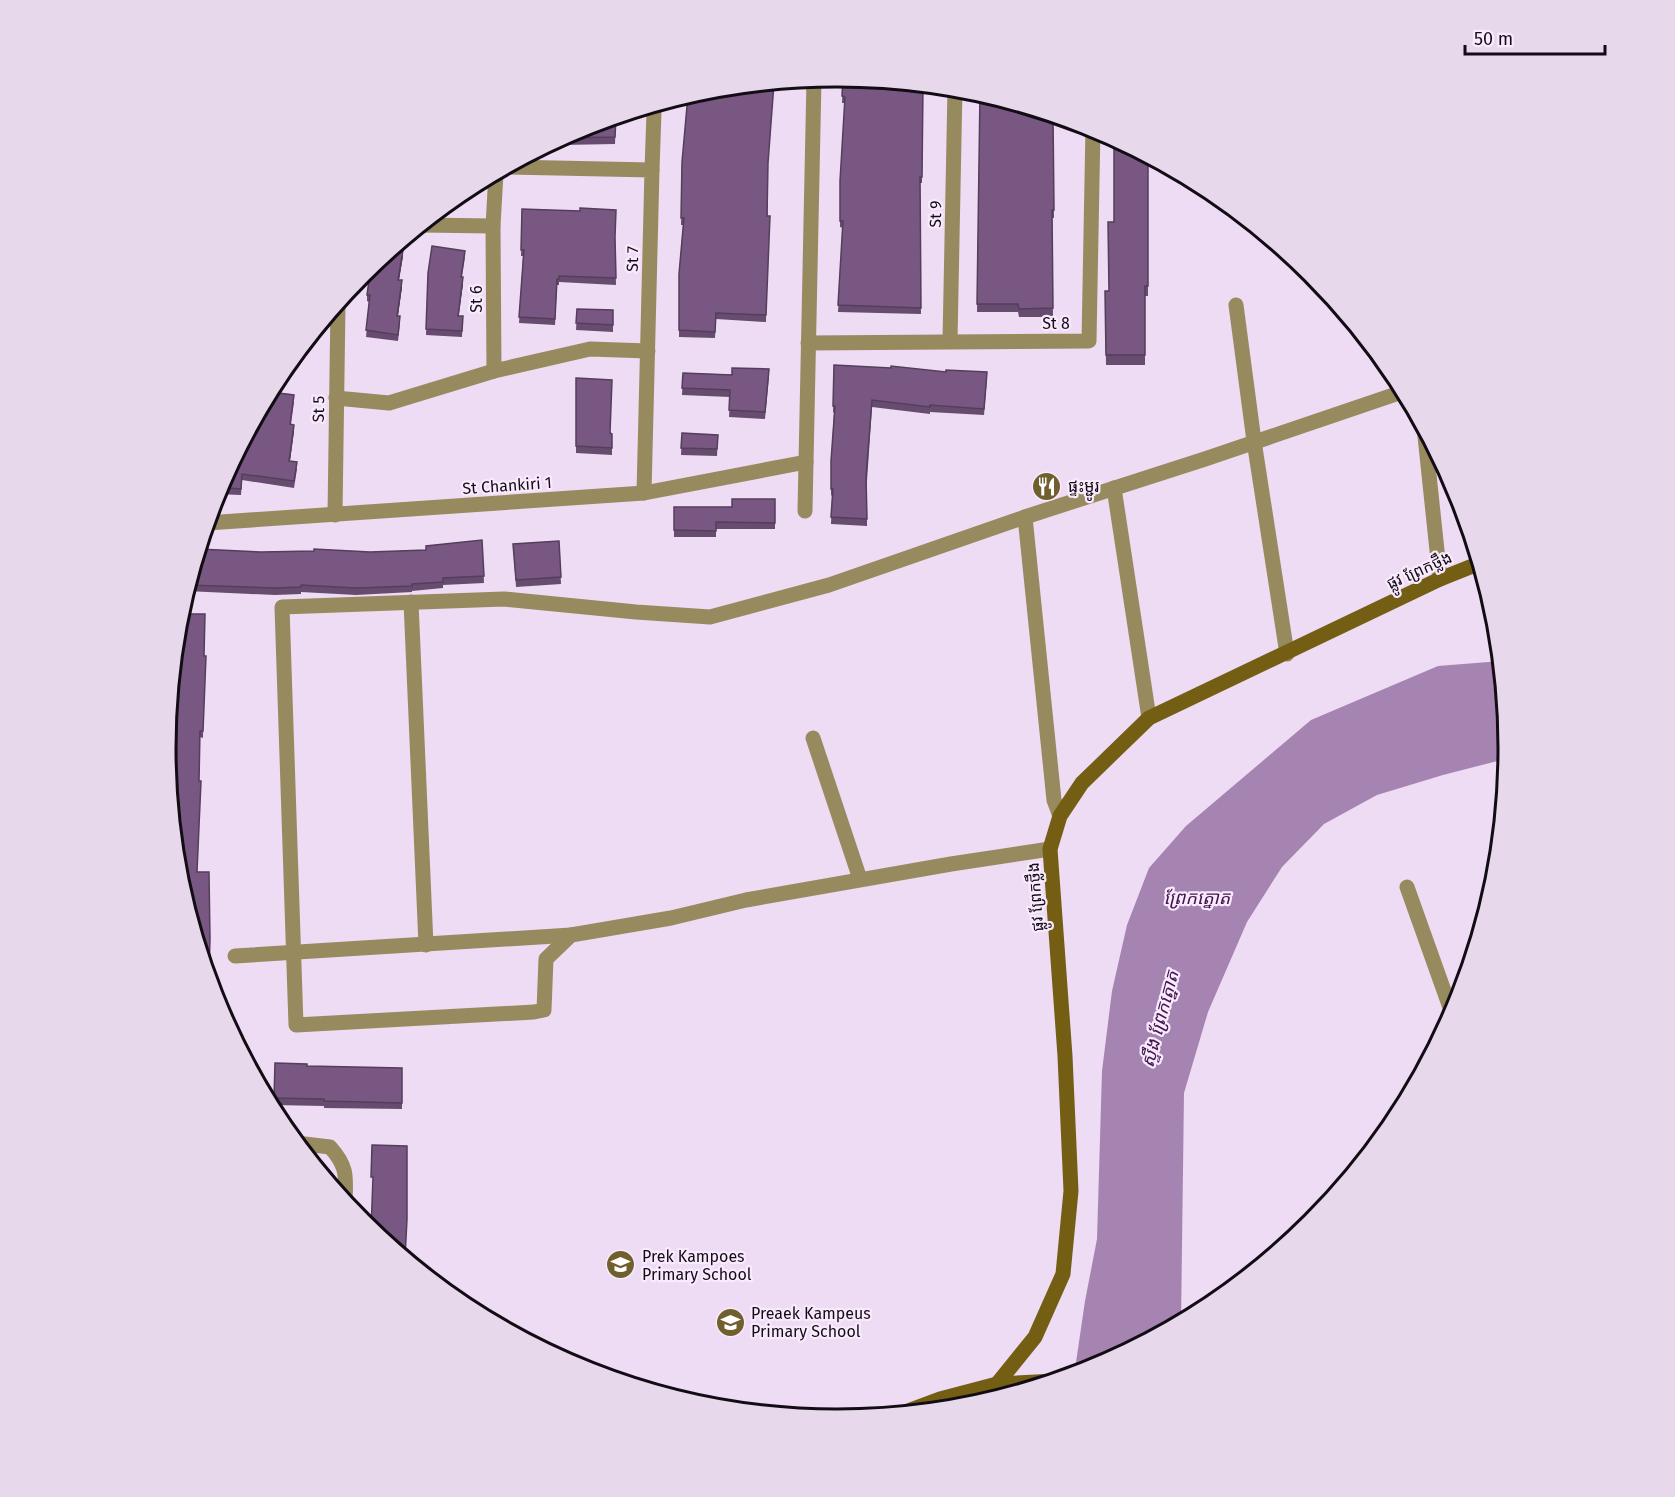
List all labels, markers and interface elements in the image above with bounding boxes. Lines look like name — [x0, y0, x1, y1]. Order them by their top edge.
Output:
scale bar — [1465, 18, 1604, 56]
text: 50 m — [1474, 28, 1513, 50]
street label: St 9 — [926, 200, 945, 228]
street label: St 7 — [623, 246, 642, 272]
street label: St 6 — [467, 285, 486, 313]
street label: St 8 — [1042, 314, 1070, 333]
street label: St 5 — [309, 395, 328, 423]
restaurant icon: ផ្ទះម្ជូរ — [1031, 470, 1063, 502]
street label: St Chankiri 1 — [462, 473, 552, 498]
place label: ផ្ទះម្ជូរ — [1068, 477, 1099, 501]
street label: ផ្លូវ ព្រែកថ្លឹង — [1383, 546, 1457, 598]
street label: ផ្លូវ ព្រែកថ្លឹង — [1022, 861, 1052, 932]
water label: ព្រែកត្នោត — [1164, 887, 1232, 909]
water label: ស្ទឹង ព្រែកត្នោត — [1137, 967, 1184, 1070]
place label: Prek Kampoes Primary School — [642, 1247, 752, 1284]
school or university icon: Prek Kampoes Primary School — [605, 1249, 637, 1281]
place label: Preaek Kampeus Primary School — [751, 1304, 871, 1341]
school or university icon: Preaek Kampeus Primary School — [714, 1306, 746, 1338]

